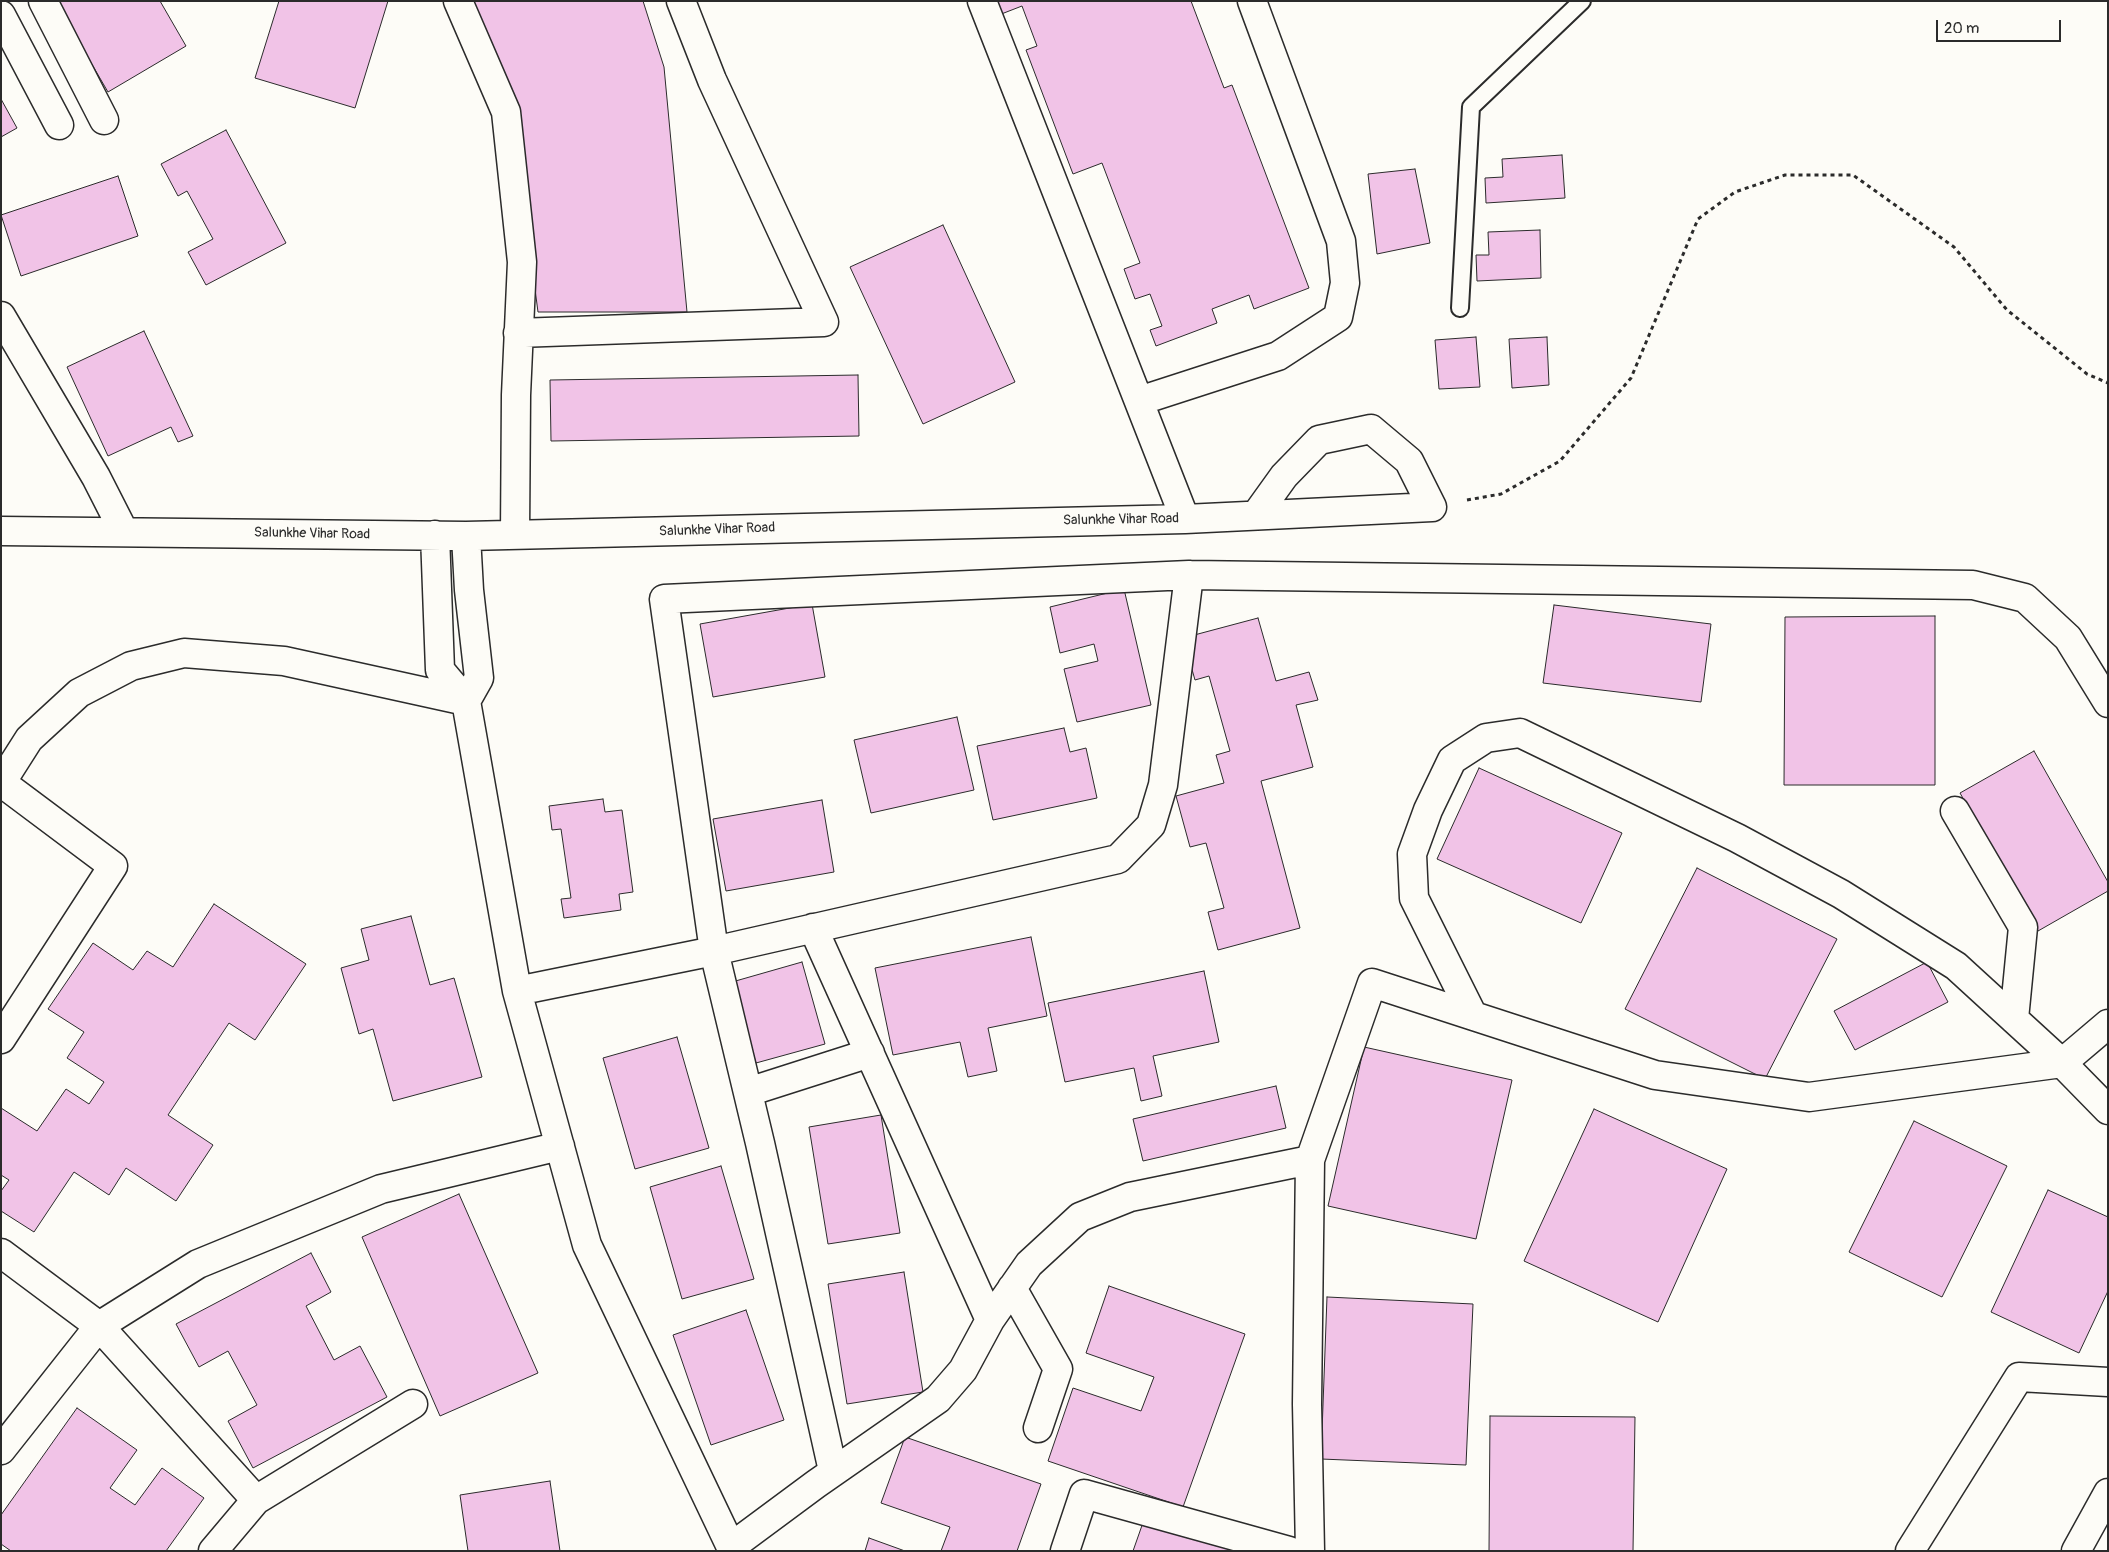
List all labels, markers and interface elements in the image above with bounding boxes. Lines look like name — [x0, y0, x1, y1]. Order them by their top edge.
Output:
scale bar — [1939, 10, 2064, 42]
text: 20 m — [1944, 19, 1979, 38]
street label: Salunkhe Vihar Road — [1063, 511, 1179, 529]
street label: Salunkhe Vihar Road — [659, 520, 775, 540]
street label: Salunkhe Vihar Road — [254, 525, 370, 543]

